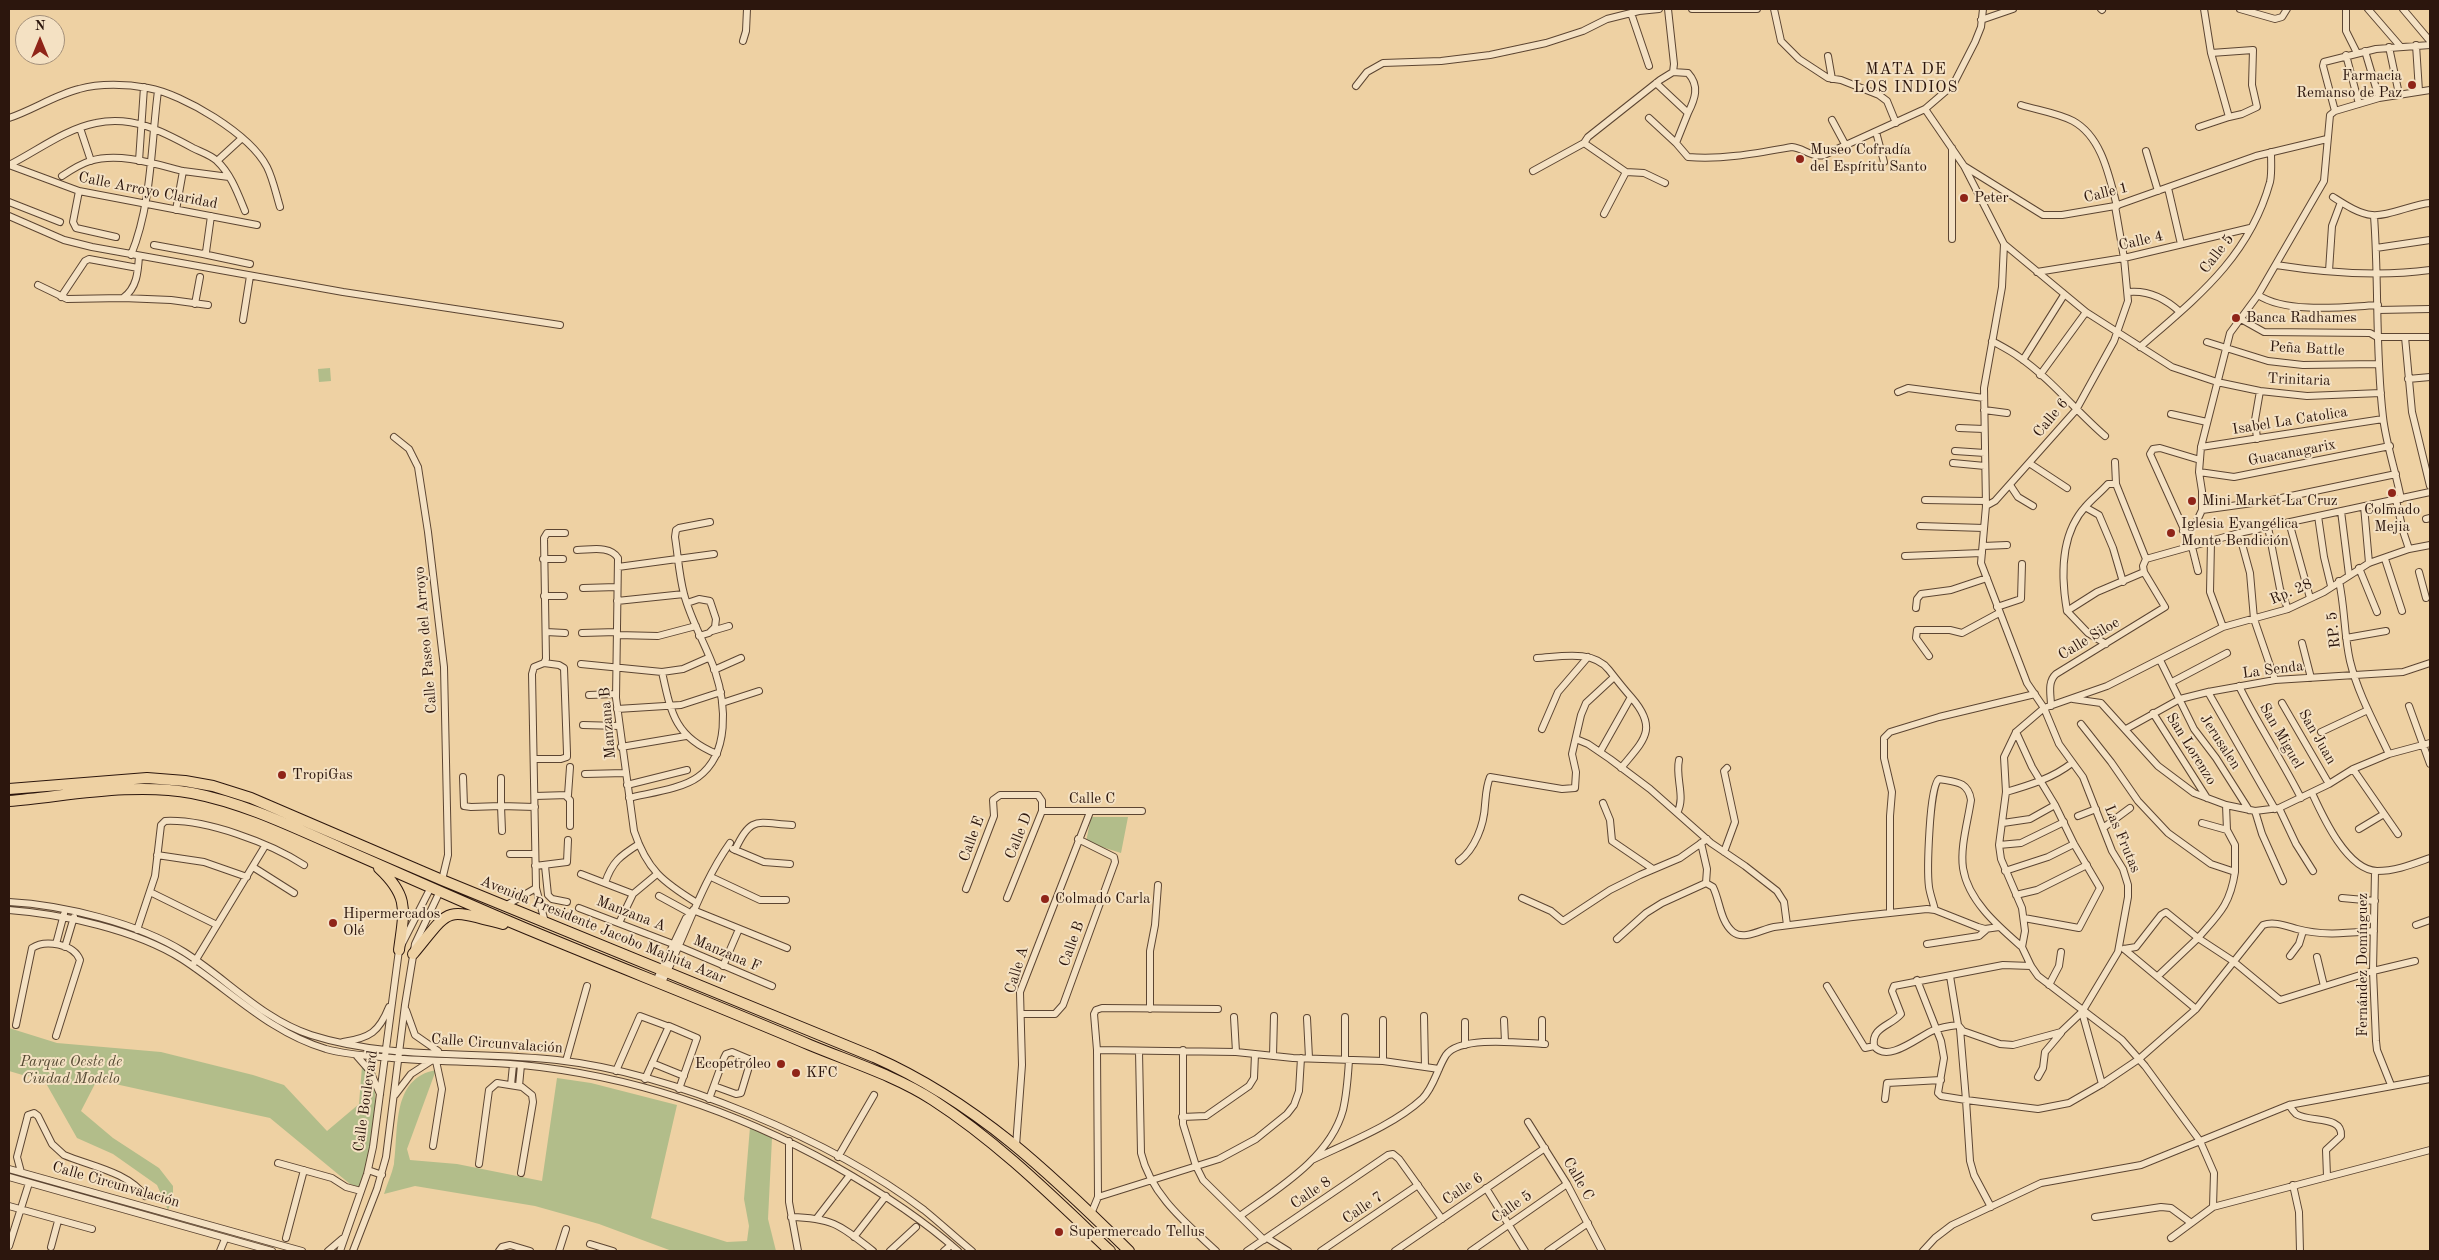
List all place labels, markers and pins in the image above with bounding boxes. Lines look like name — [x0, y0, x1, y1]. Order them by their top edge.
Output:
place label: Farmacia Remanso de Paz — [2296, 67, 2402, 102]
marker: Farmacia Remanso de Paz — [2406, 79, 2418, 91]
place label: Museo Cofradía del Espíritu Santo — [1810, 141, 1927, 176]
marker: Museo Cofradía del Espíritu Santo — [1794, 153, 1806, 165]
place label: Peter — [1974, 189, 2009, 207]
marker: Peter — [1958, 192, 1970, 204]
place label: Banca Radhames — [2246, 309, 2357, 327]
marker: Banca Radhames — [2230, 312, 2242, 324]
marker: Colmado Mejia — [2386, 487, 2398, 499]
place label: Mini Market La Cruz — [2202, 492, 2338, 510]
marker: Mini Market La Cruz — [2186, 495, 2198, 507]
place label: Colmado Mejia — [2364, 501, 2420, 536]
place label: Iglesia Evangélica Monte Bendición — [2181, 515, 2299, 550]
marker: Iglesia Evangélica Monte Bendición — [2165, 527, 2177, 539]
place label: TropiGas — [292, 766, 353, 784]
marker: TropiGas — [276, 769, 288, 781]
place label: Colmado Carla — [1055, 890, 1150, 908]
marker: Colmado Carla — [1039, 893, 1051, 905]
place label: Hipermercados Olé — [343, 905, 440, 940]
marker: Hipermercados Olé — [327, 917, 339, 929]
place label: Ecopetróleo — [695, 1055, 771, 1073]
marker: Ecopetróleo — [775, 1058, 787, 1070]
place label: KFC — [806, 1064, 838, 1082]
marker: KFC — [790, 1067, 802, 1079]
place label: Supermercado Tellus — [1069, 1223, 1205, 1241]
marker: Supermercado Tellus — [1053, 1226, 1065, 1238]

